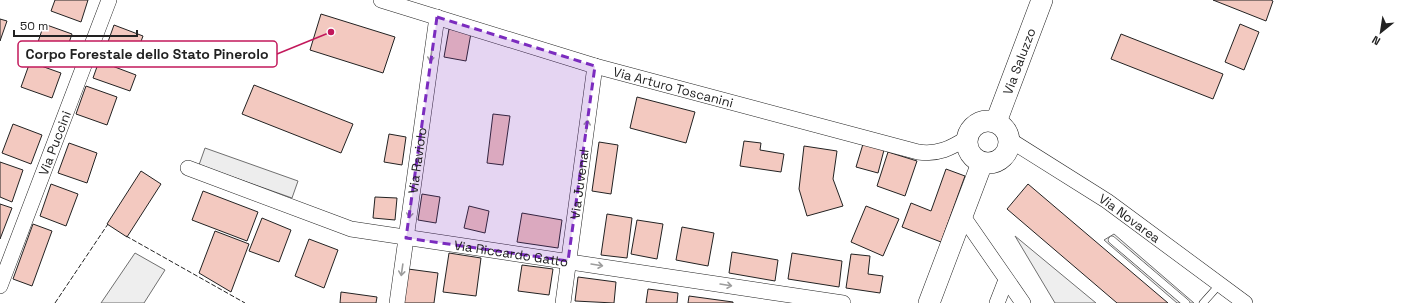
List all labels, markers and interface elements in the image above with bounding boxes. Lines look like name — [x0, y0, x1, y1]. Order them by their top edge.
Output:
scale bar — [14, 12, 137, 38]
north arrow — [1361, 12, 1401, 52]
text: 50 m — [20, 18, 48, 34]
street label: Via Saluzzo — [999, 26, 1040, 97]
text: N — [1369, 33, 1383, 49]
callout: Corpo Forestale dello Stato Pinerolo — [18, 41, 277, 67]
text: Corpo Forestale dello Stato Pinerolo — [26, 45, 268, 63]
one-way arrow — [427, 49, 435, 62]
street label: Via Arturo Toscanini — [611, 63, 735, 111]
street label: Via Puccini — [35, 109, 75, 178]
one-way arrow — [583, 120, 591, 133]
street label: Via Raviolo — [404, 126, 430, 195]
street label: Via Juvenal — [566, 148, 593, 220]
street label: Via Novarea — [1096, 190, 1164, 247]
one-way arrow — [406, 205, 414, 218]
street label: Via Riccardo Gatto — [453, 237, 569, 271]
one-way arrow — [590, 261, 603, 269]
one-way arrow — [398, 263, 406, 276]
one-way arrow — [719, 281, 732, 289]

